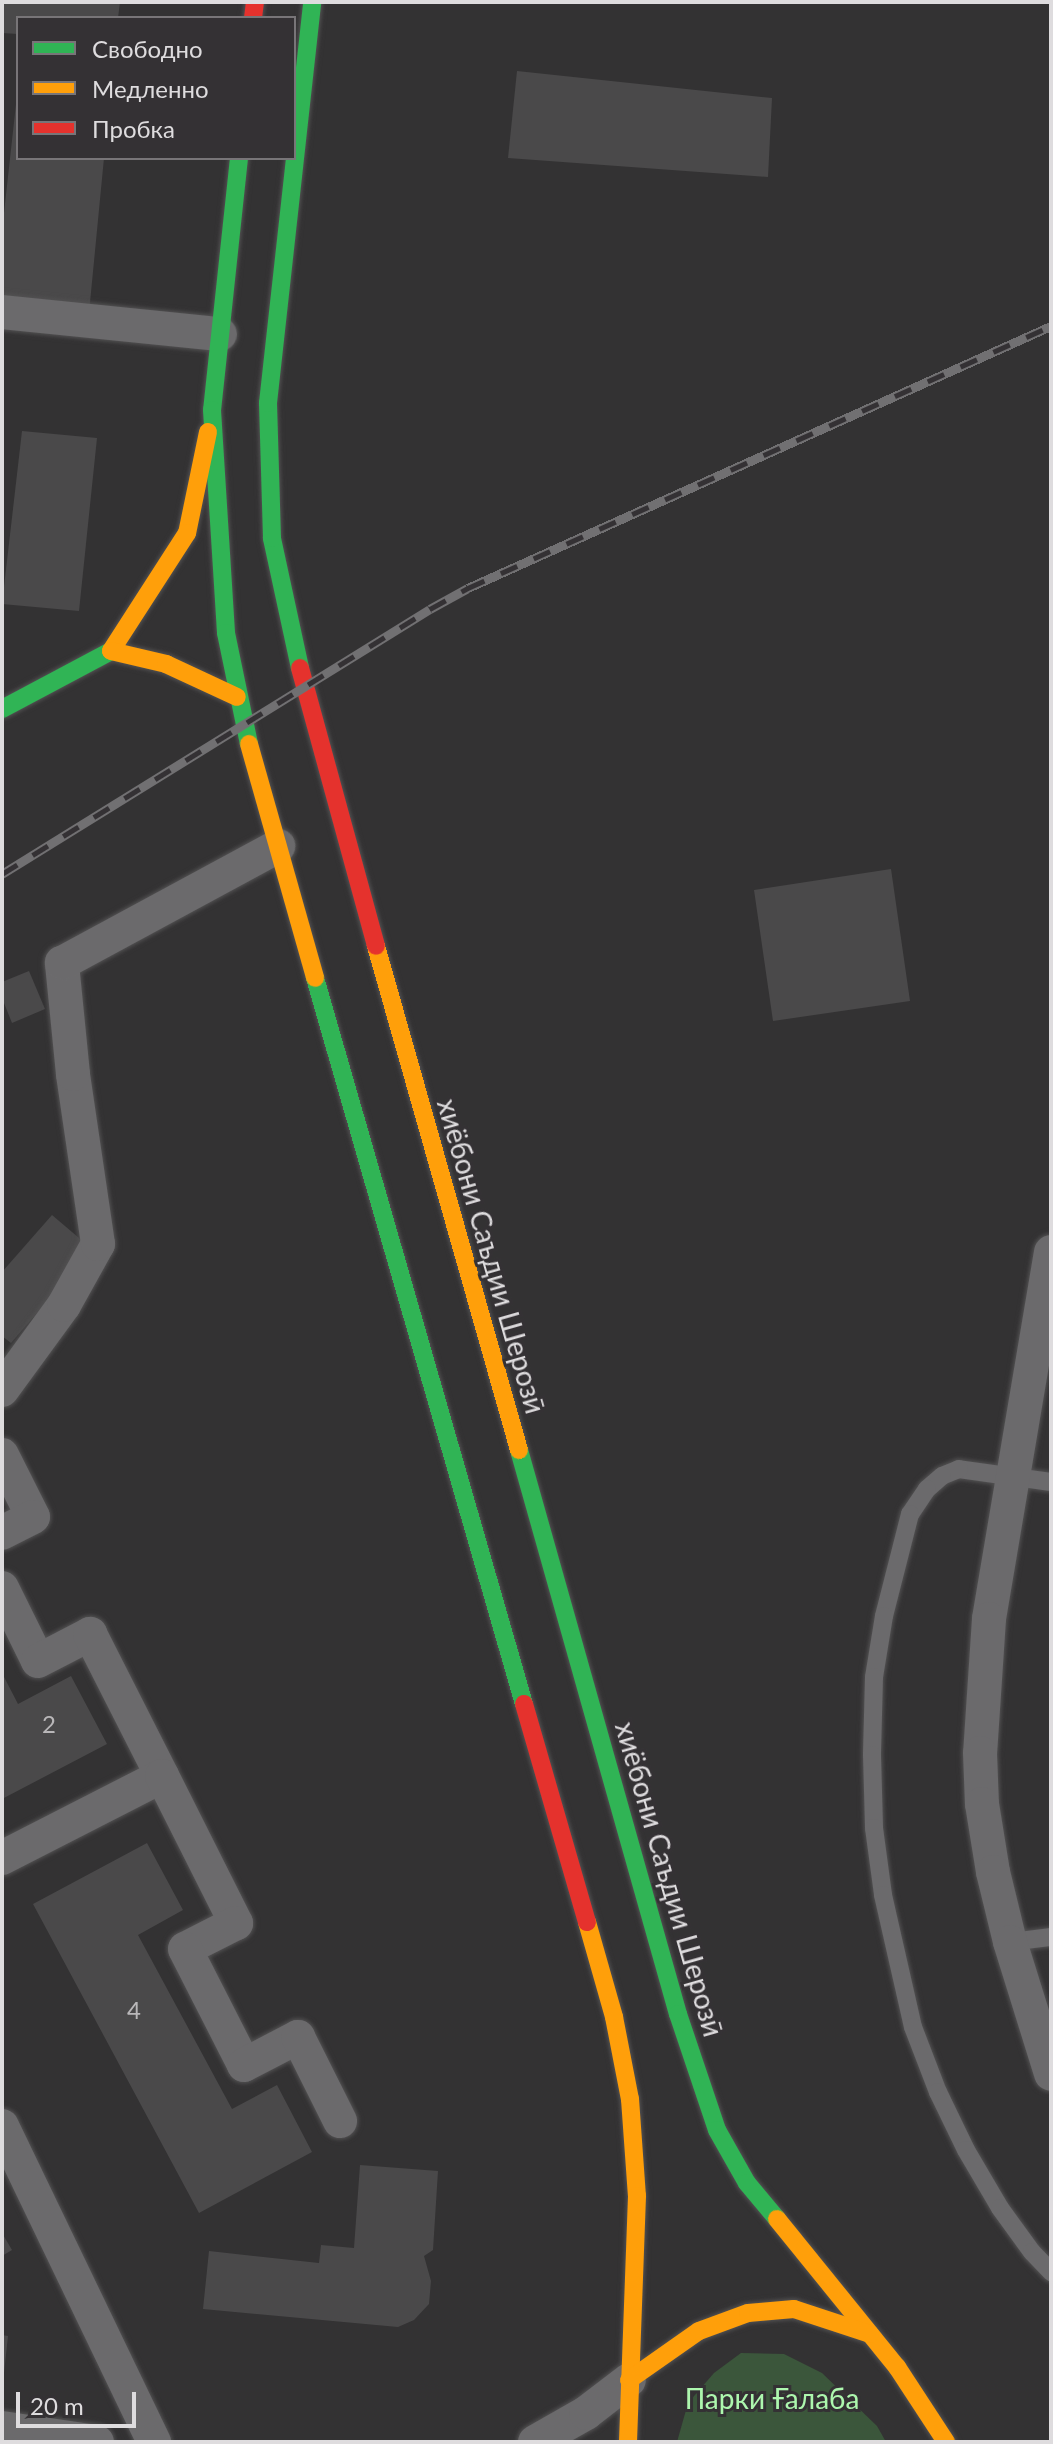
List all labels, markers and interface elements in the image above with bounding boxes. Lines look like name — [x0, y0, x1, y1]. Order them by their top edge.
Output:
legend — [16, 16, 296, 160]
text: Свободно — [92, 34, 203, 63]
text: Медленно — [92, 74, 209, 103]
text: Пробка — [92, 114, 175, 143]
street label: хиёбони Саъдии Шерозӣ — [431, 1095, 553, 1417]
house number: 2 — [42, 1710, 56, 1738]
street label: хиёбони Саъдии Шерозӣ — [609, 1718, 731, 2040]
house number: 4 — [127, 1996, 141, 2024]
scale bar — [20, 2376, 140, 2426]
park label: Парки Ғалаба — [685, 2381, 859, 2415]
text: 20 m — [30, 2391, 84, 2420]

